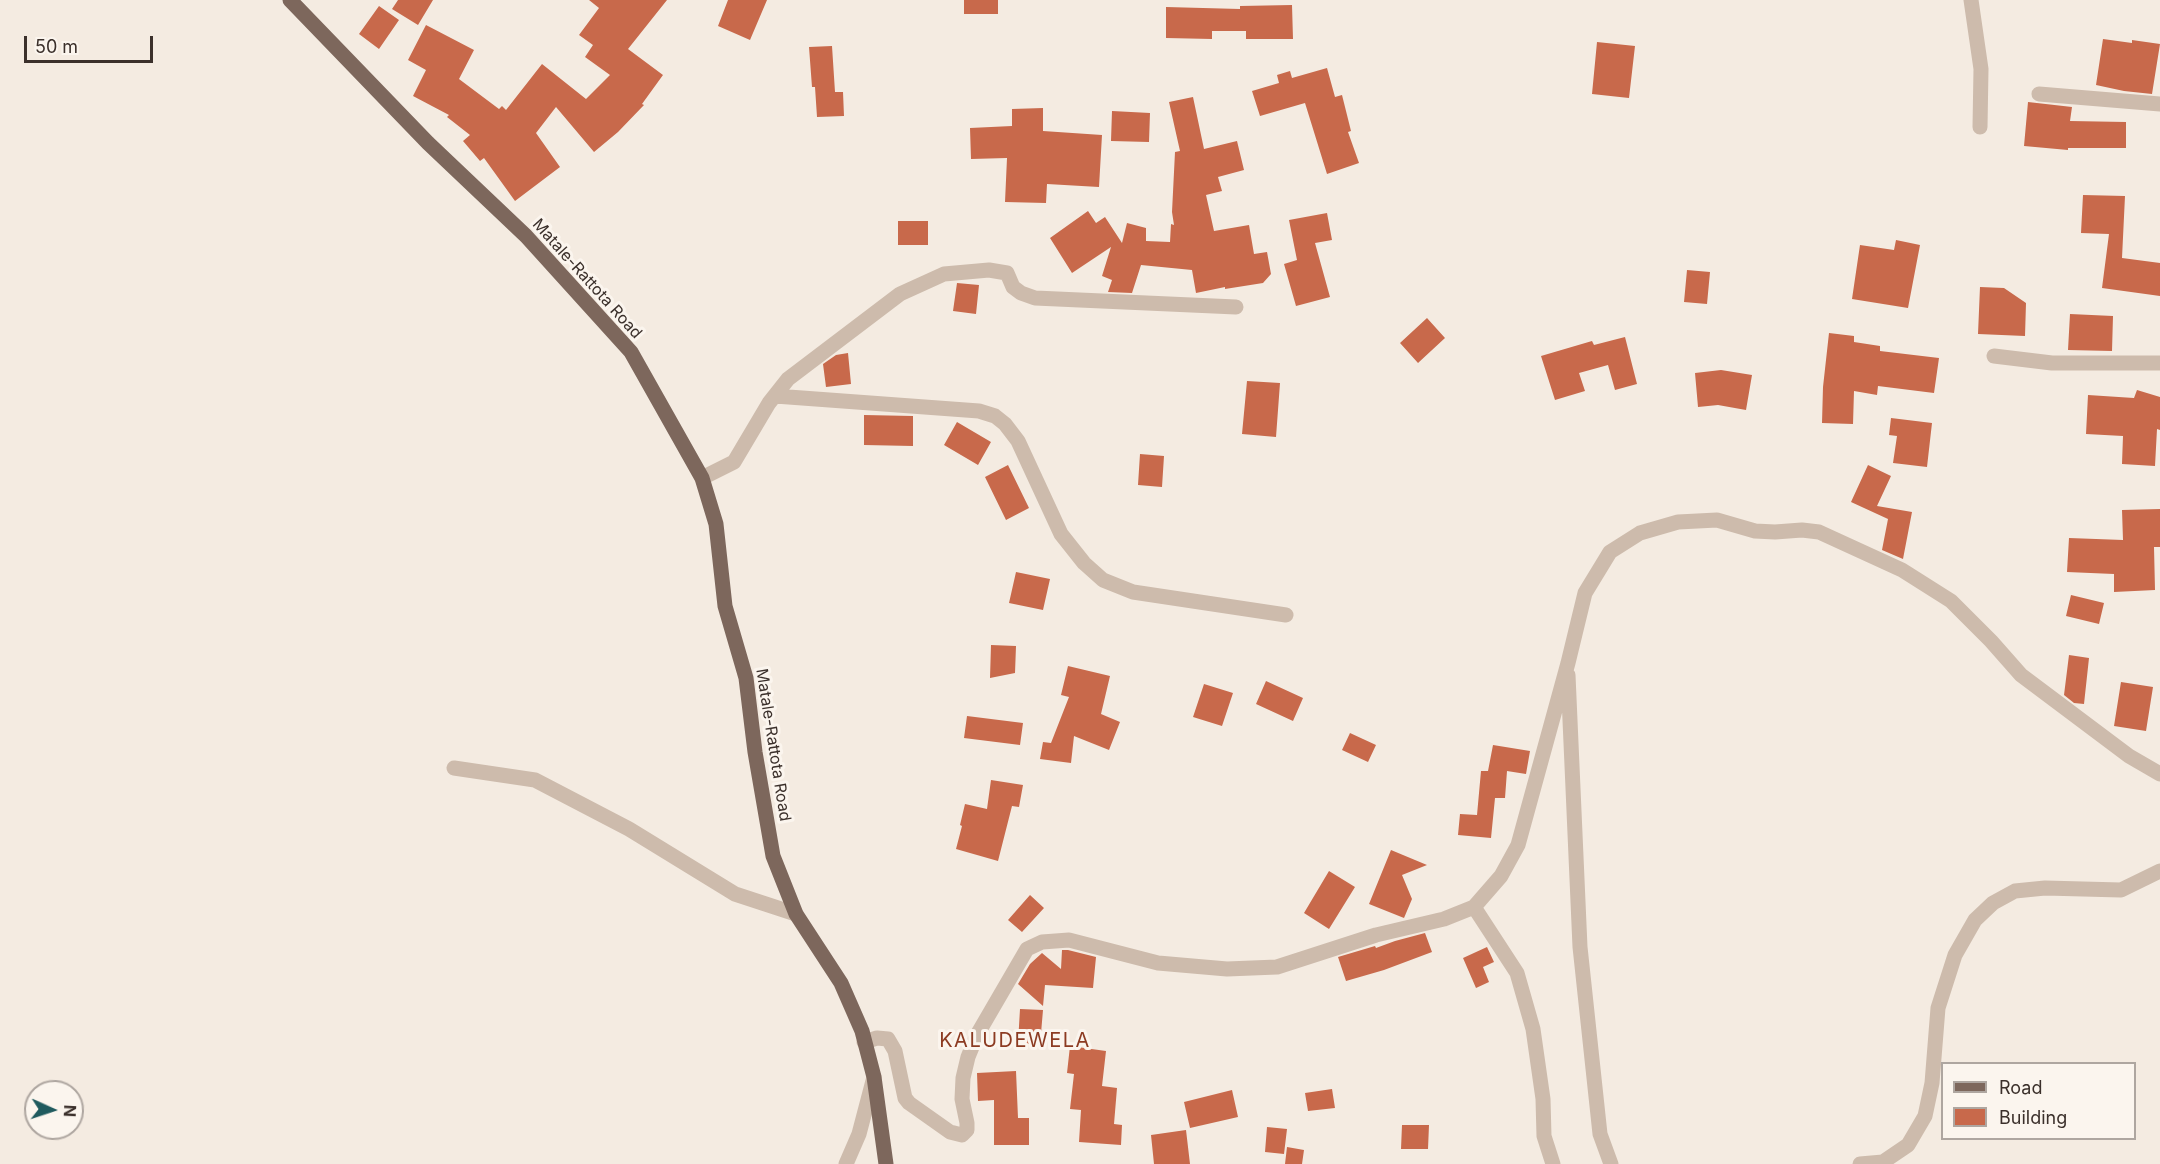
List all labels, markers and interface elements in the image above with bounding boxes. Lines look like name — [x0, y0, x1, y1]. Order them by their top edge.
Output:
scale bar — [27, 24, 156, 62]
text: 50 m — [35, 36, 78, 57]
street label: Matale-Rattota Road — [528, 215, 646, 343]
street label: Matale-Rattota Road — [751, 667, 795, 823]
district label: KALUDEWELA — [939, 1029, 1091, 1053]
legend — [1941, 1062, 2136, 1140]
text: Road — [1999, 1077, 2042, 1098]
north arrow — [24, 1080, 84, 1140]
text: N — [60, 1104, 80, 1117]
text: Building — [1999, 1107, 2067, 1128]

